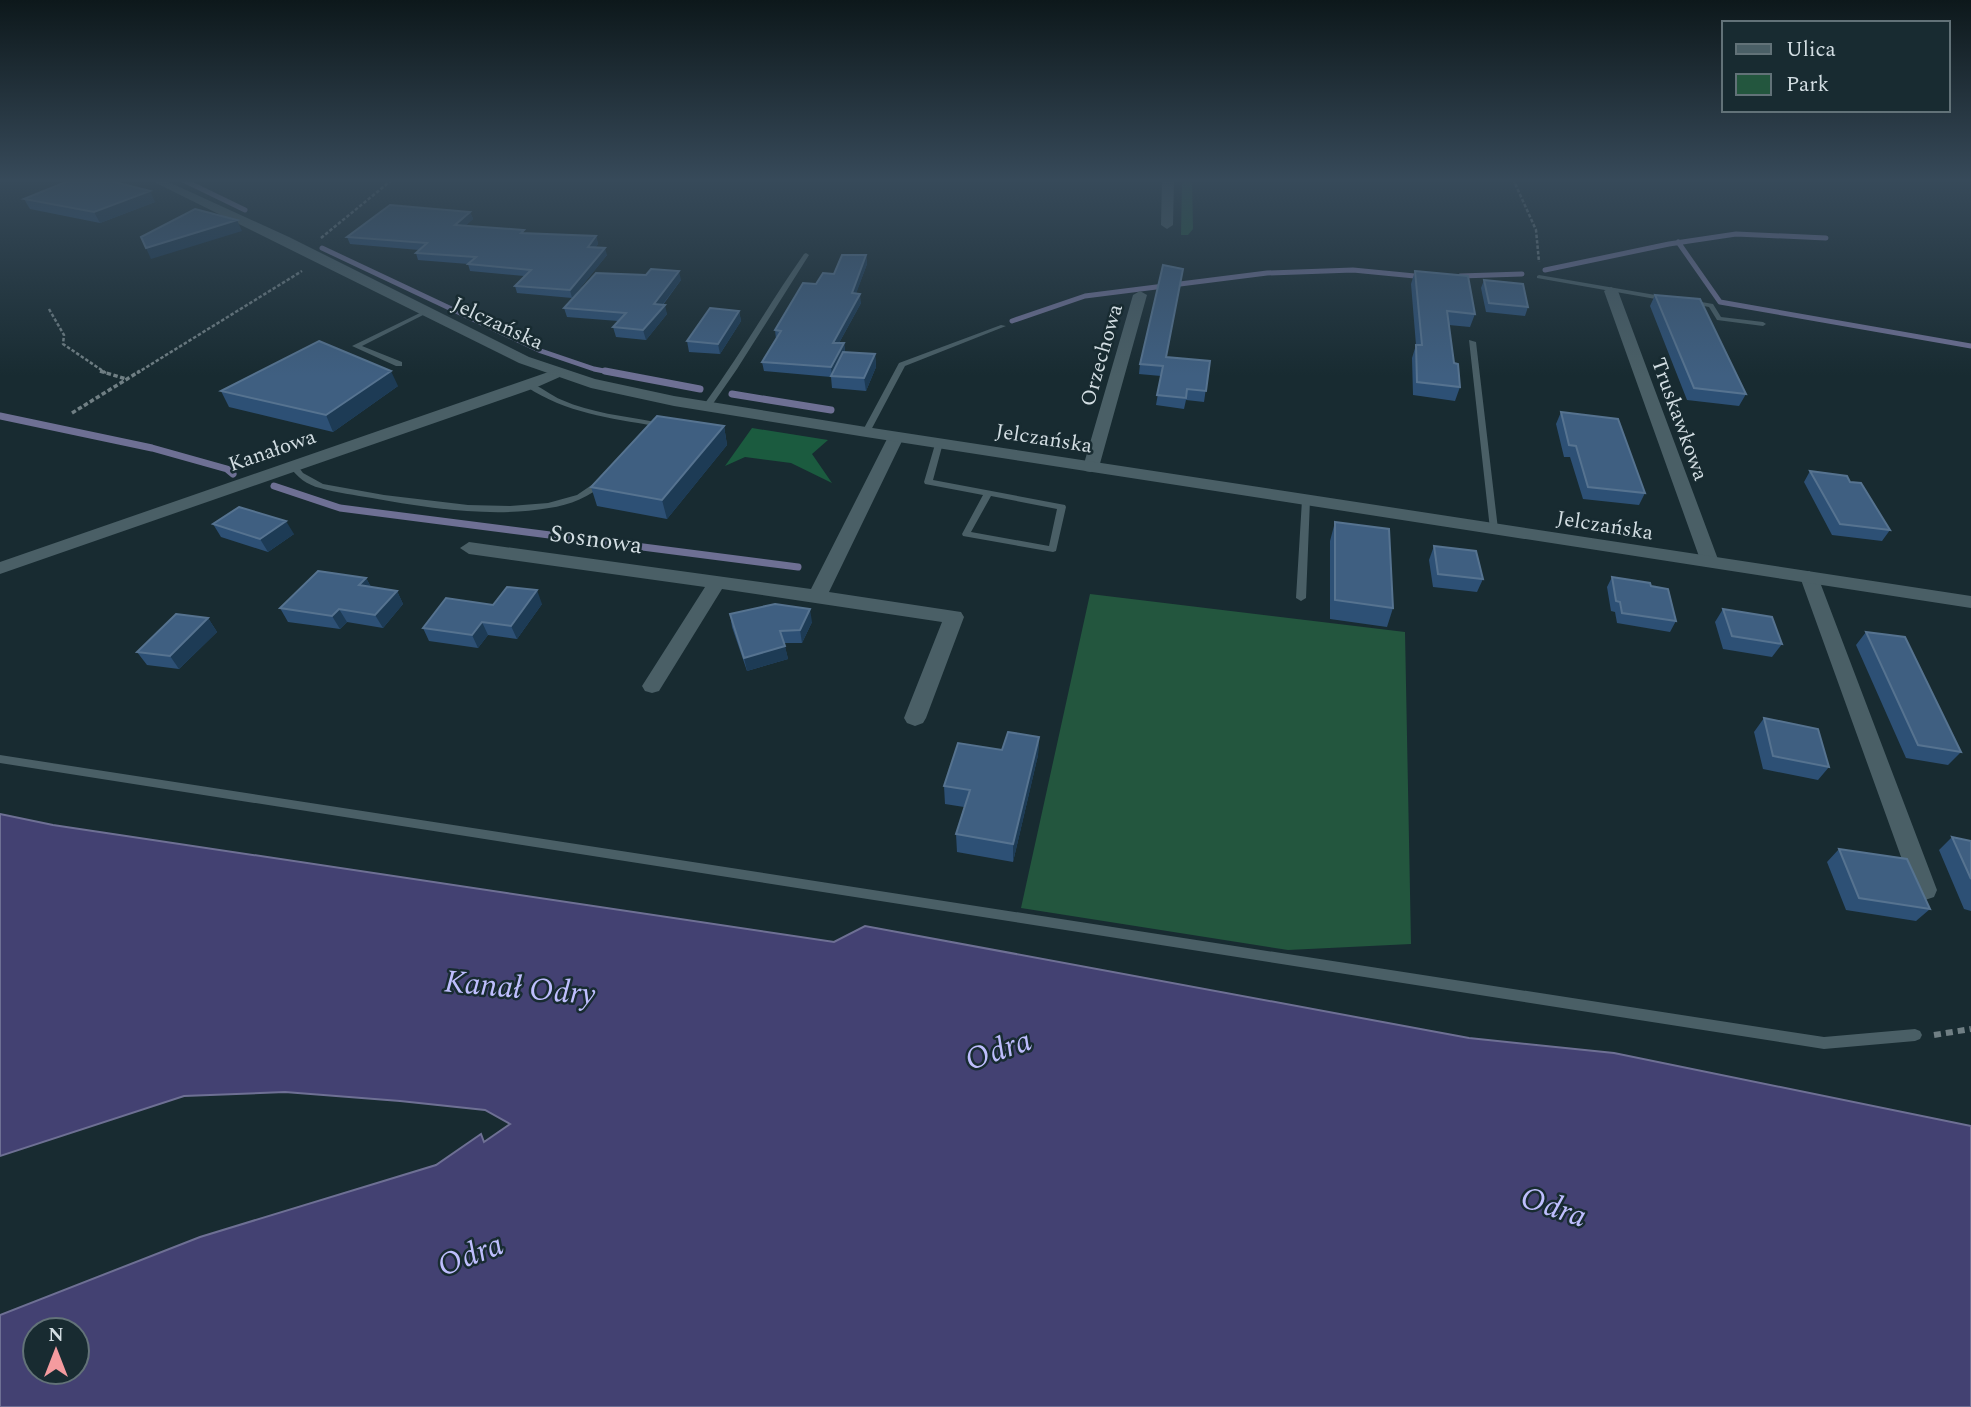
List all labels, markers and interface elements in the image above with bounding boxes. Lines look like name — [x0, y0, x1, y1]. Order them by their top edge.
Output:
legend — [1722, 21, 1950, 112]
text: Ulica — [1786, 34, 1837, 66]
text: Park — [1786, 69, 1830, 101]
street label: Jelczańska — [447, 289, 549, 359]
street label: Orzechowa — [1072, 300, 1132, 410]
street label: Truskawkowa — [1642, 353, 1716, 486]
street label: Jelczańska — [993, 416, 1095, 463]
street label: Kanałowa — [224, 421, 321, 481]
street label: Jelczańska — [1554, 503, 1656, 550]
street label: Sosnowa — [547, 516, 645, 564]
water label: Kanał Odry — [442, 957, 597, 1020]
water label: Odra — [959, 1016, 1038, 1085]
water label: Odra — [1514, 1173, 1593, 1242]
water label: Odra — [430, 1220, 511, 1290]
north arrow — [21, 1316, 91, 1386]
text: N — [48, 1321, 64, 1350]

